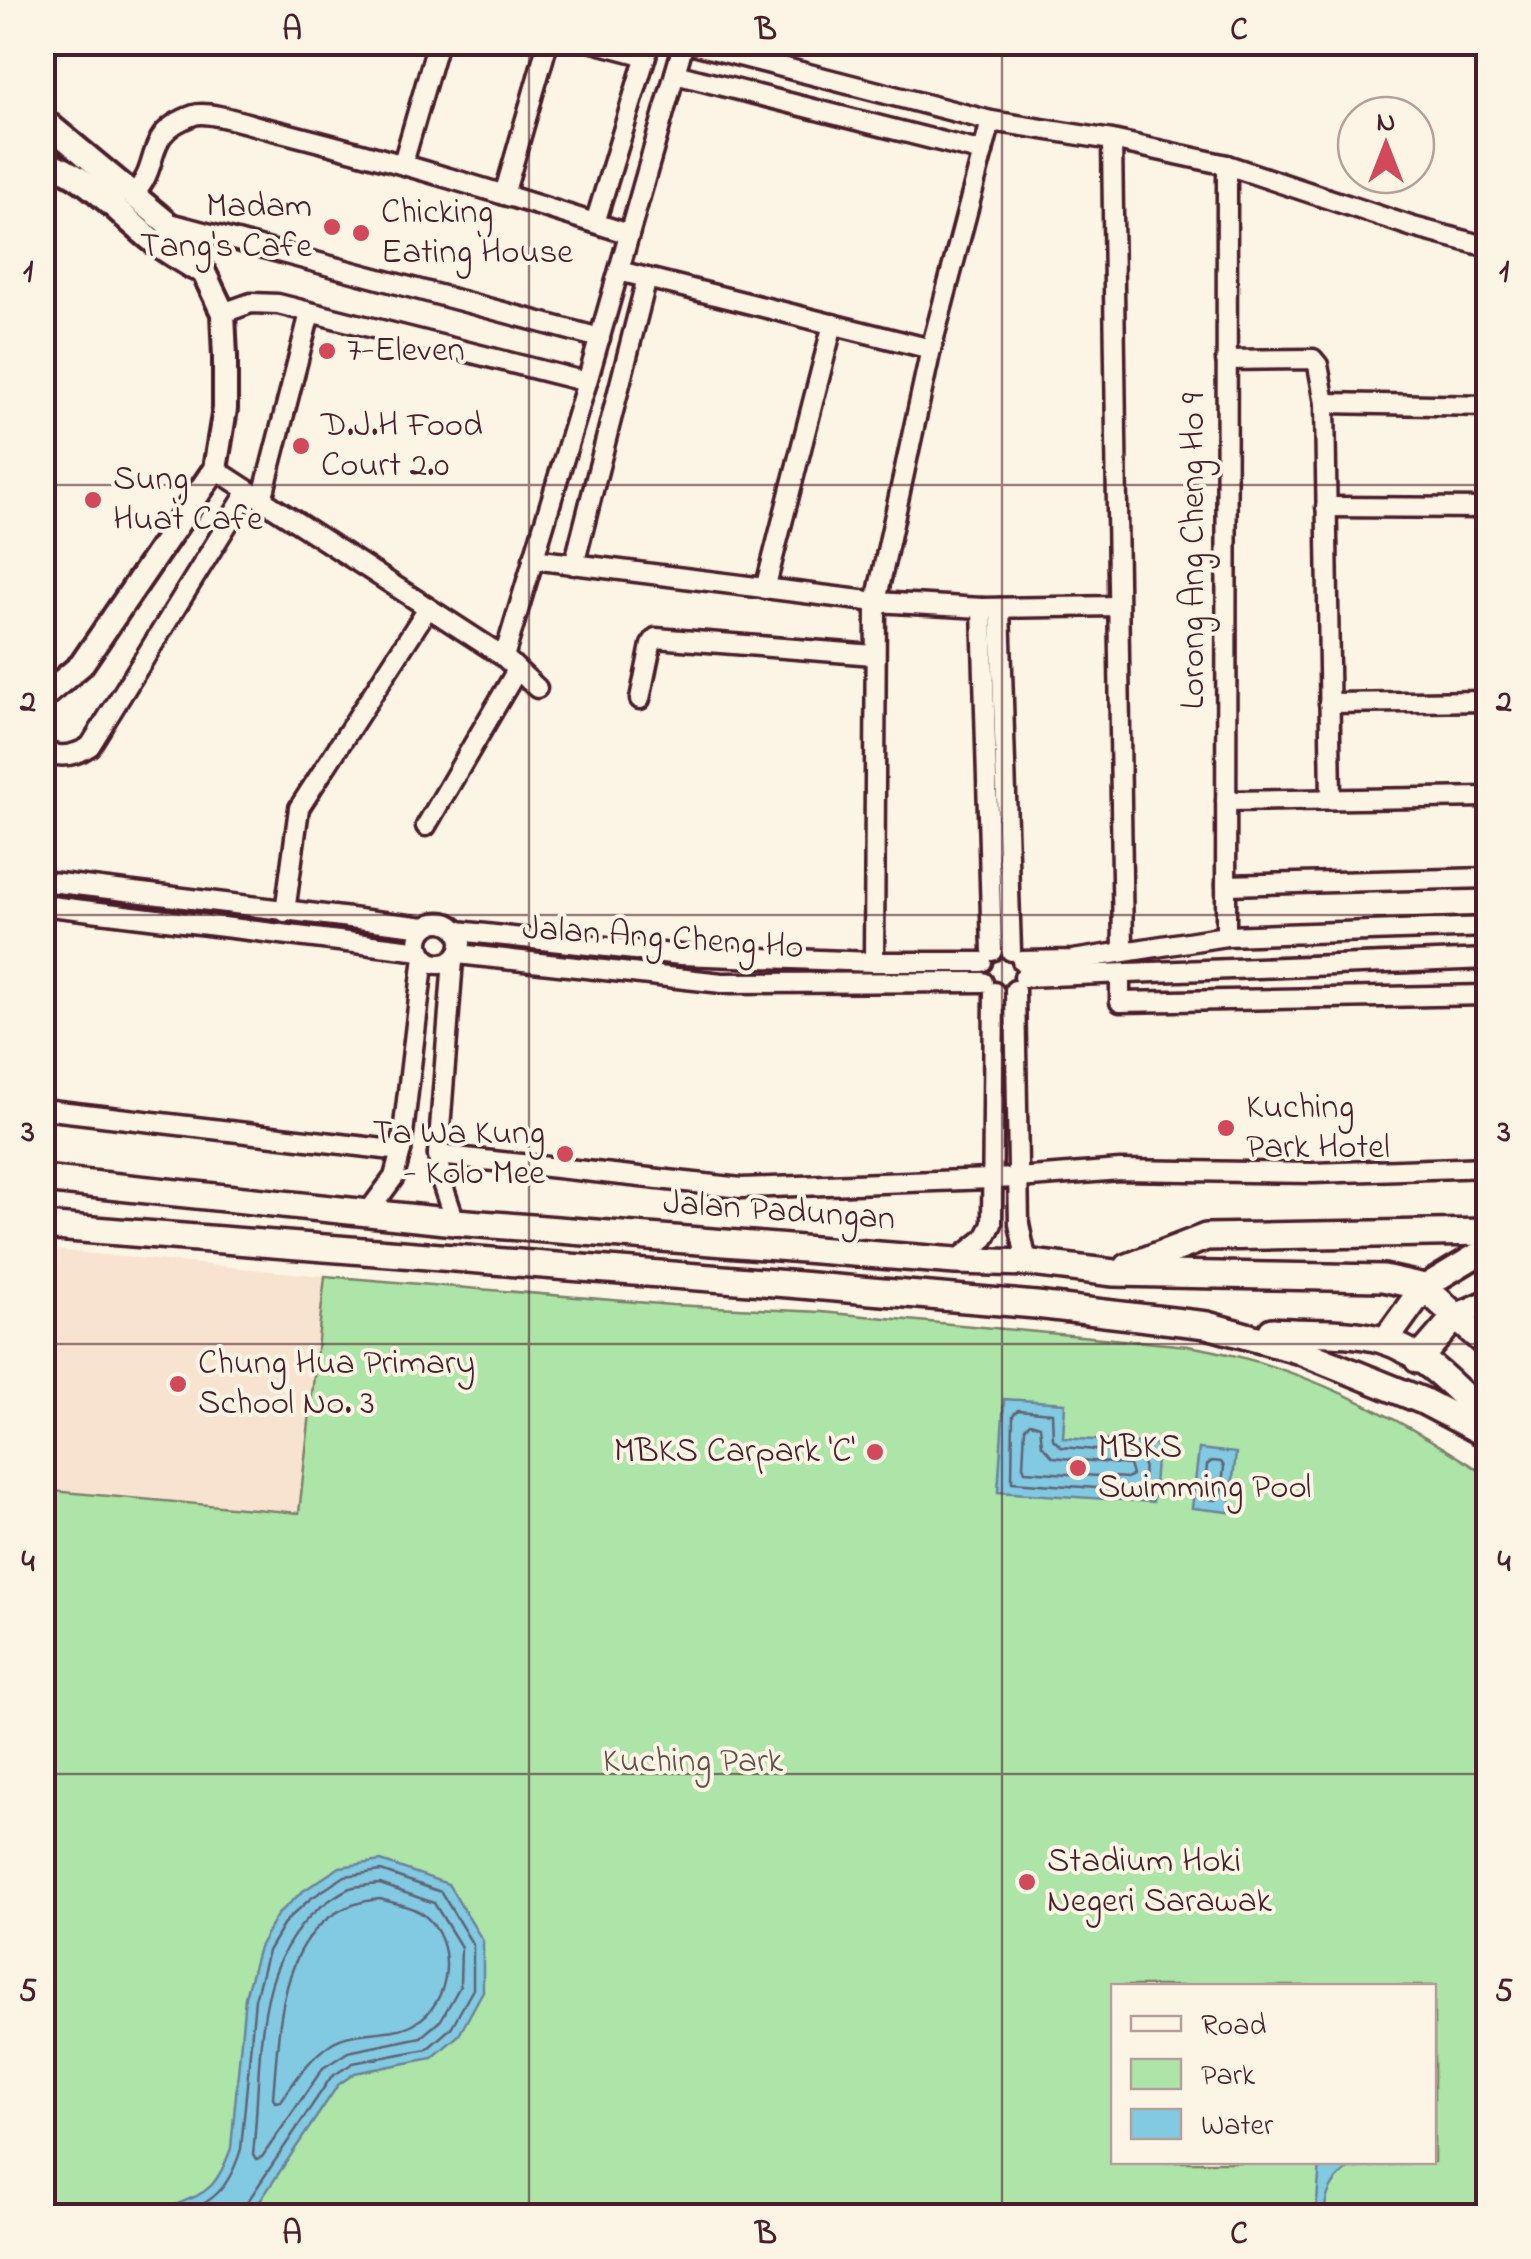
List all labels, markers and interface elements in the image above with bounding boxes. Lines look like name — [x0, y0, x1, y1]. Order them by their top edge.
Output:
text: A — [282, 8, 302, 55]
text: B — [753, 8, 777, 55]
text: C — [1230, 8, 1248, 55]
north arrow — [1336, 95, 1436, 195]
text: N — [1377, 103, 1395, 144]
place label: Madam Tang's Cafe — [140, 182, 312, 273]
place label: Chicking Eating House — [381, 188, 573, 279]
marker: Madam Tang's Cafe — [321, 216, 343, 238]
marker: Chicking Eating House — [350, 222, 372, 244]
text: 1 — [23, 250, 33, 297]
text: 1 — [1499, 250, 1509, 297]
place label: 7-Eleven — [347, 326, 465, 377]
marker: 7-Eleven — [316, 340, 338, 362]
street label: Lorong Ang Cheng Ho 9 — [1169, 392, 1220, 709]
place label: D.J.H Food Court 2.0 — [320, 401, 483, 492]
marker: D.J.H Food Court 2.0 — [290, 435, 312, 457]
place label: Sung Huat Cafe — [113, 455, 263, 546]
marker: Sung Huat Cafe — [82, 489, 104, 511]
text: 2 — [19, 680, 36, 727]
text: 2 — [1495, 680, 1512, 727]
street label: Jalan Ang Cheng Ho — [521, 904, 805, 974]
place label: Kuching Park Hotel — [1246, 1083, 1390, 1174]
place label: Ta Wa Kung - Kolo Mee — [373, 1109, 545, 1200]
text: 3 — [20, 1110, 35, 1157]
text: 3 — [1496, 1110, 1511, 1157]
marker: Kuching Park Hotel — [1215, 1117, 1237, 1139]
marker: Ta Wa Kung - Kolo Mee — [554, 1143, 576, 1165]
street label: Jalan Padungan — [661, 1178, 897, 1246]
place label: Chung Hua Primary School No. 3 — [198, 1339, 475, 1430]
marker: Chung Hua Primary School No. 3 — [167, 1373, 189, 1395]
place label: MBKS Swimming Pool — [1098, 1423, 1312, 1514]
place label: MBKS Carpark 'C' — [614, 1427, 855, 1478]
marker: MBKS Carpark 'C' — [864, 1441, 886, 1463]
marker: MBKS Swimming Pool — [1067, 1457, 1089, 1479]
text: 4 — [21, 1540, 35, 1587]
text: 4 — [1497, 1540, 1511, 1587]
park label: Kuching Park — [603, 1737, 784, 1788]
place label: Stadium Hoki Negeri Sarawak — [1047, 1837, 1273, 1928]
marker: Stadium Hoki Negeri Sarawak — [1016, 1871, 1038, 1893]
text: 5 — [19, 1969, 37, 2016]
text: 5 — [1495, 1969, 1513, 2016]
legend — [1111, 1984, 1436, 2164]
text: Road — [1201, 2005, 1266, 2049]
text: Park — [1201, 2055, 1256, 2099]
text: Water — [1201, 2105, 1274, 2149]
text: A — [282, 2212, 302, 2259]
text: B — [753, 2212, 777, 2259]
text: C — [1230, 2212, 1248, 2259]

